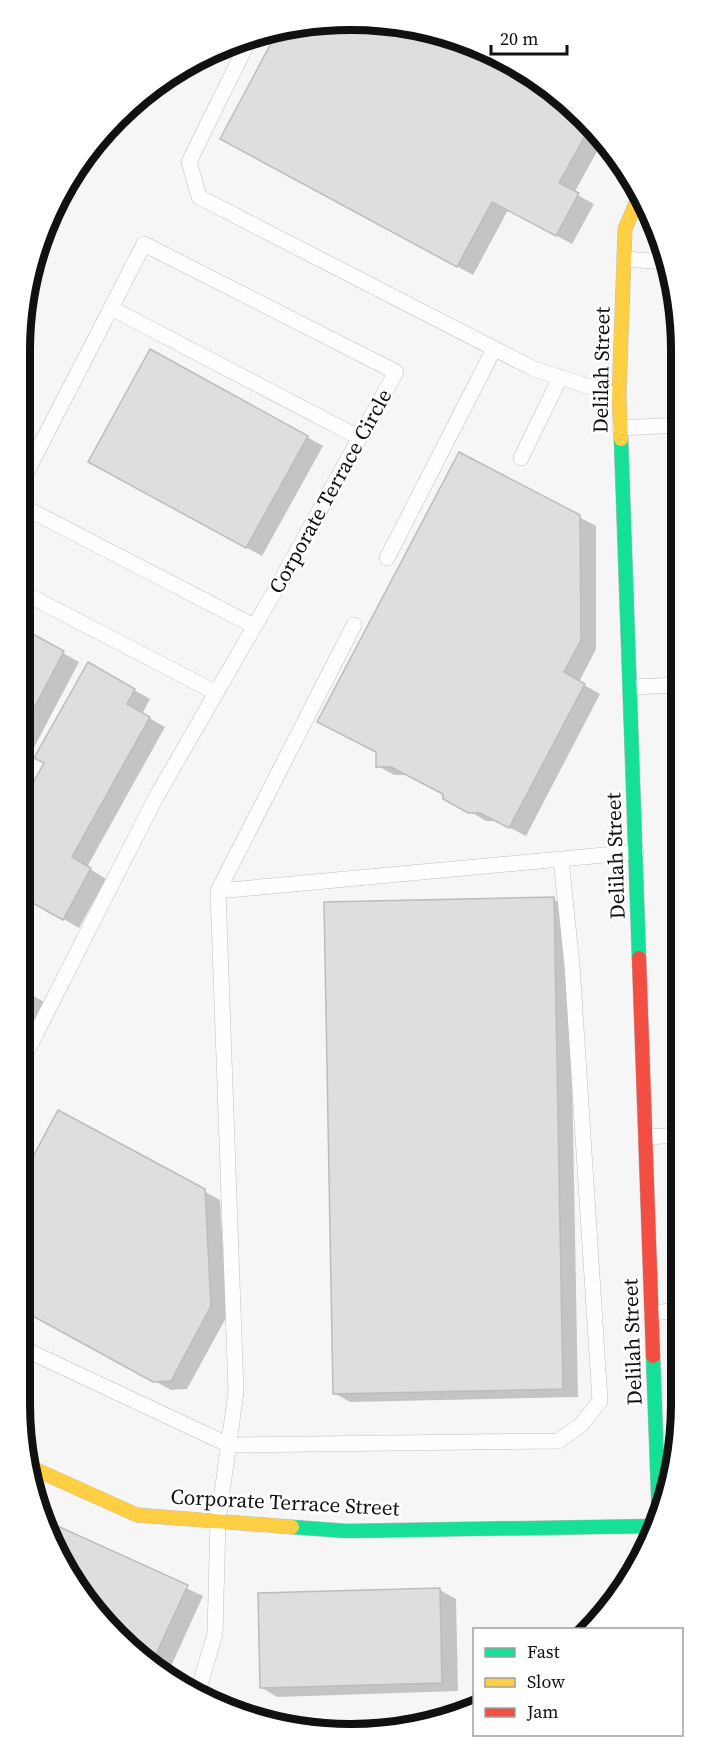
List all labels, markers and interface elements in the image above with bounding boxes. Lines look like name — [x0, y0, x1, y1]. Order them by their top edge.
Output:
scale bar — [491, 18, 568, 56]
text: 20 m — [500, 26, 538, 51]
street label: Delilah Street — [585, 306, 617, 433]
street label: Corporate Terrace Circle — [262, 383, 398, 599]
street label: Delilah Street — [598, 792, 632, 920]
street label: Delilah Street — [615, 1278, 649, 1406]
street label: Corporate Terrace Street — [170, 1482, 400, 1522]
legend — [473, 1628, 683, 1736]
text: Fast — [527, 1639, 560, 1664]
text: Slow — [527, 1669, 565, 1694]
text: Jam — [526, 1699, 559, 1724]

